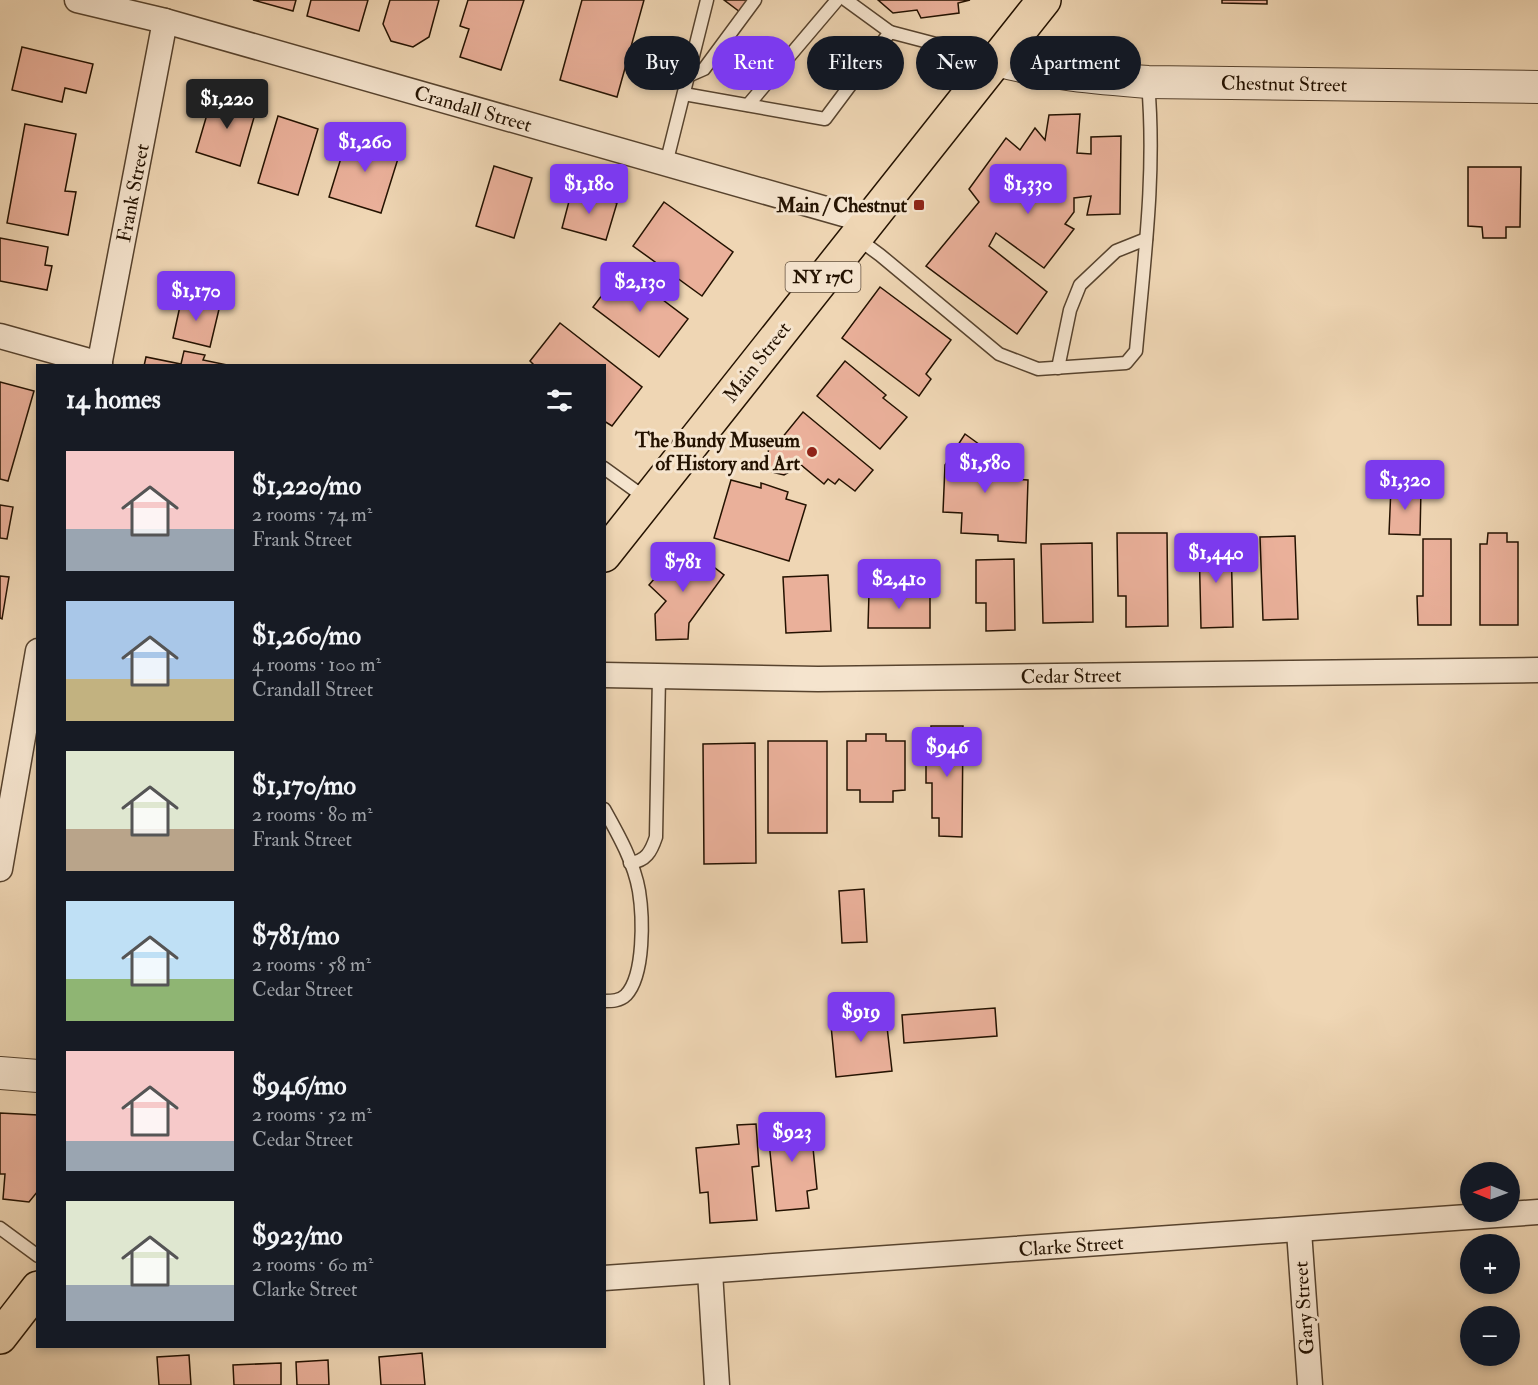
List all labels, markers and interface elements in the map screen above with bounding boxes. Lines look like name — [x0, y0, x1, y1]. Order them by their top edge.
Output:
chip: Buy — [624, 36, 700, 90]
chip: Rent — [712, 36, 795, 90]
chip: Filters — [807, 36, 904, 90]
chip: New — [916, 36, 998, 90]
chip: Apartment — [1010, 36, 1141, 90]
street label: Chestnut Street — [1221, 70, 1348, 98]
pin: $1,220 — [178, 79, 276, 130]
street label: Crandall Street — [411, 80, 535, 138]
text: $1,220 — [200, 86, 254, 111]
pin: $1,260 — [316, 122, 414, 173]
text: $1,260 — [338, 129, 392, 154]
street label: Frank Street — [111, 141, 155, 244]
pin: $1,180 — [540, 164, 638, 215]
pin: $1,330 — [979, 164, 1077, 215]
text: $1,180 — [564, 171, 614, 196]
text: $1,330 — [1004, 171, 1052, 196]
place label: Main / Chestnut — [776, 193, 908, 218]
marker: Main / Chestnut — [912, 198, 926, 212]
pin: $2,130 — [591, 262, 689, 313]
road number: NY 17C — [786, 262, 860, 292]
text: $2,130 — [614, 269, 666, 294]
pin: $1,170 — [147, 271, 245, 322]
text: $1,170 — [171, 278, 221, 303]
street label: Main Street — [718, 316, 797, 407]
text: 14 homes — [66, 384, 161, 416]
icon: filters — [543, 384, 576, 417]
place label: The Bundy Museum of History and Art — [634, 428, 801, 477]
pin: $1,580 — [936, 443, 1034, 494]
marker: The Bundy Museum of History and Art — [805, 445, 819, 459]
text: $1,580 — [959, 450, 1011, 475]
pin: $1,320 — [1356, 460, 1454, 511]
text: $1,320 — [1379, 467, 1431, 492]
text: $1,220/mo — [252, 470, 361, 502]
icon: home — [114, 475, 186, 547]
text: 2 rooms · 74 m² — [252, 502, 373, 527]
text: Frank Street — [252, 527, 352, 552]
pin: $1,440 — [1167, 533, 1265, 584]
text: $1,440 — [1188, 540, 1244, 565]
pin: $781 — [647, 542, 719, 593]
text: $781 — [664, 549, 702, 574]
pin: $2,410 — [850, 559, 948, 610]
text: $2,410 — [872, 566, 926, 591]
text: $1,260/mo — [252, 620, 361, 652]
icon: home — [114, 625, 186, 697]
text: 4 rooms · 100 m² — [252, 652, 381, 677]
street label: Cedar Street — [1020, 663, 1122, 689]
text: Crandall Street — [252, 677, 373, 702]
pin: $946 — [911, 727, 983, 778]
text: $946 — [926, 734, 968, 759]
text: $1,170/mo — [252, 770, 356, 802]
icon: home — [114, 775, 186, 847]
text: 2 rooms · 80 m² — [252, 802, 373, 827]
text: Frank Street — [252, 827, 352, 852]
text: $781/mo — [252, 920, 339, 952]
icon: home — [114, 925, 186, 997]
text: 2 rooms · 58 m² — [252, 952, 371, 977]
text: Cedar Street — [252, 977, 353, 1002]
pin: $919 — [825, 992, 897, 1043]
text: $919 — [842, 999, 880, 1024]
text: $946/mo — [252, 1070, 347, 1102]
icon: home — [114, 1075, 186, 1147]
text: 2 rooms · 52 m² — [252, 1102, 372, 1127]
pin: $923 — [756, 1112, 828, 1163]
text: $923 — [772, 1119, 812, 1144]
text: Cedar Street — [252, 1127, 353, 1152]
north arrow — [1460, 1162, 1520, 1222]
map controls — [1460, 1162, 1520, 1366]
text: $923/mo — [252, 1220, 343, 1252]
icon: home — [114, 1225, 186, 1297]
street label: Clarke Street — [1018, 1230, 1125, 1262]
button: + — [1460, 1234, 1520, 1294]
text: 2 rooms · 60 m² — [252, 1252, 373, 1277]
street label: Gary Street — [1288, 1260, 1320, 1356]
text: Clarke Street — [252, 1277, 357, 1302]
button: − — [1460, 1306, 1520, 1366]

